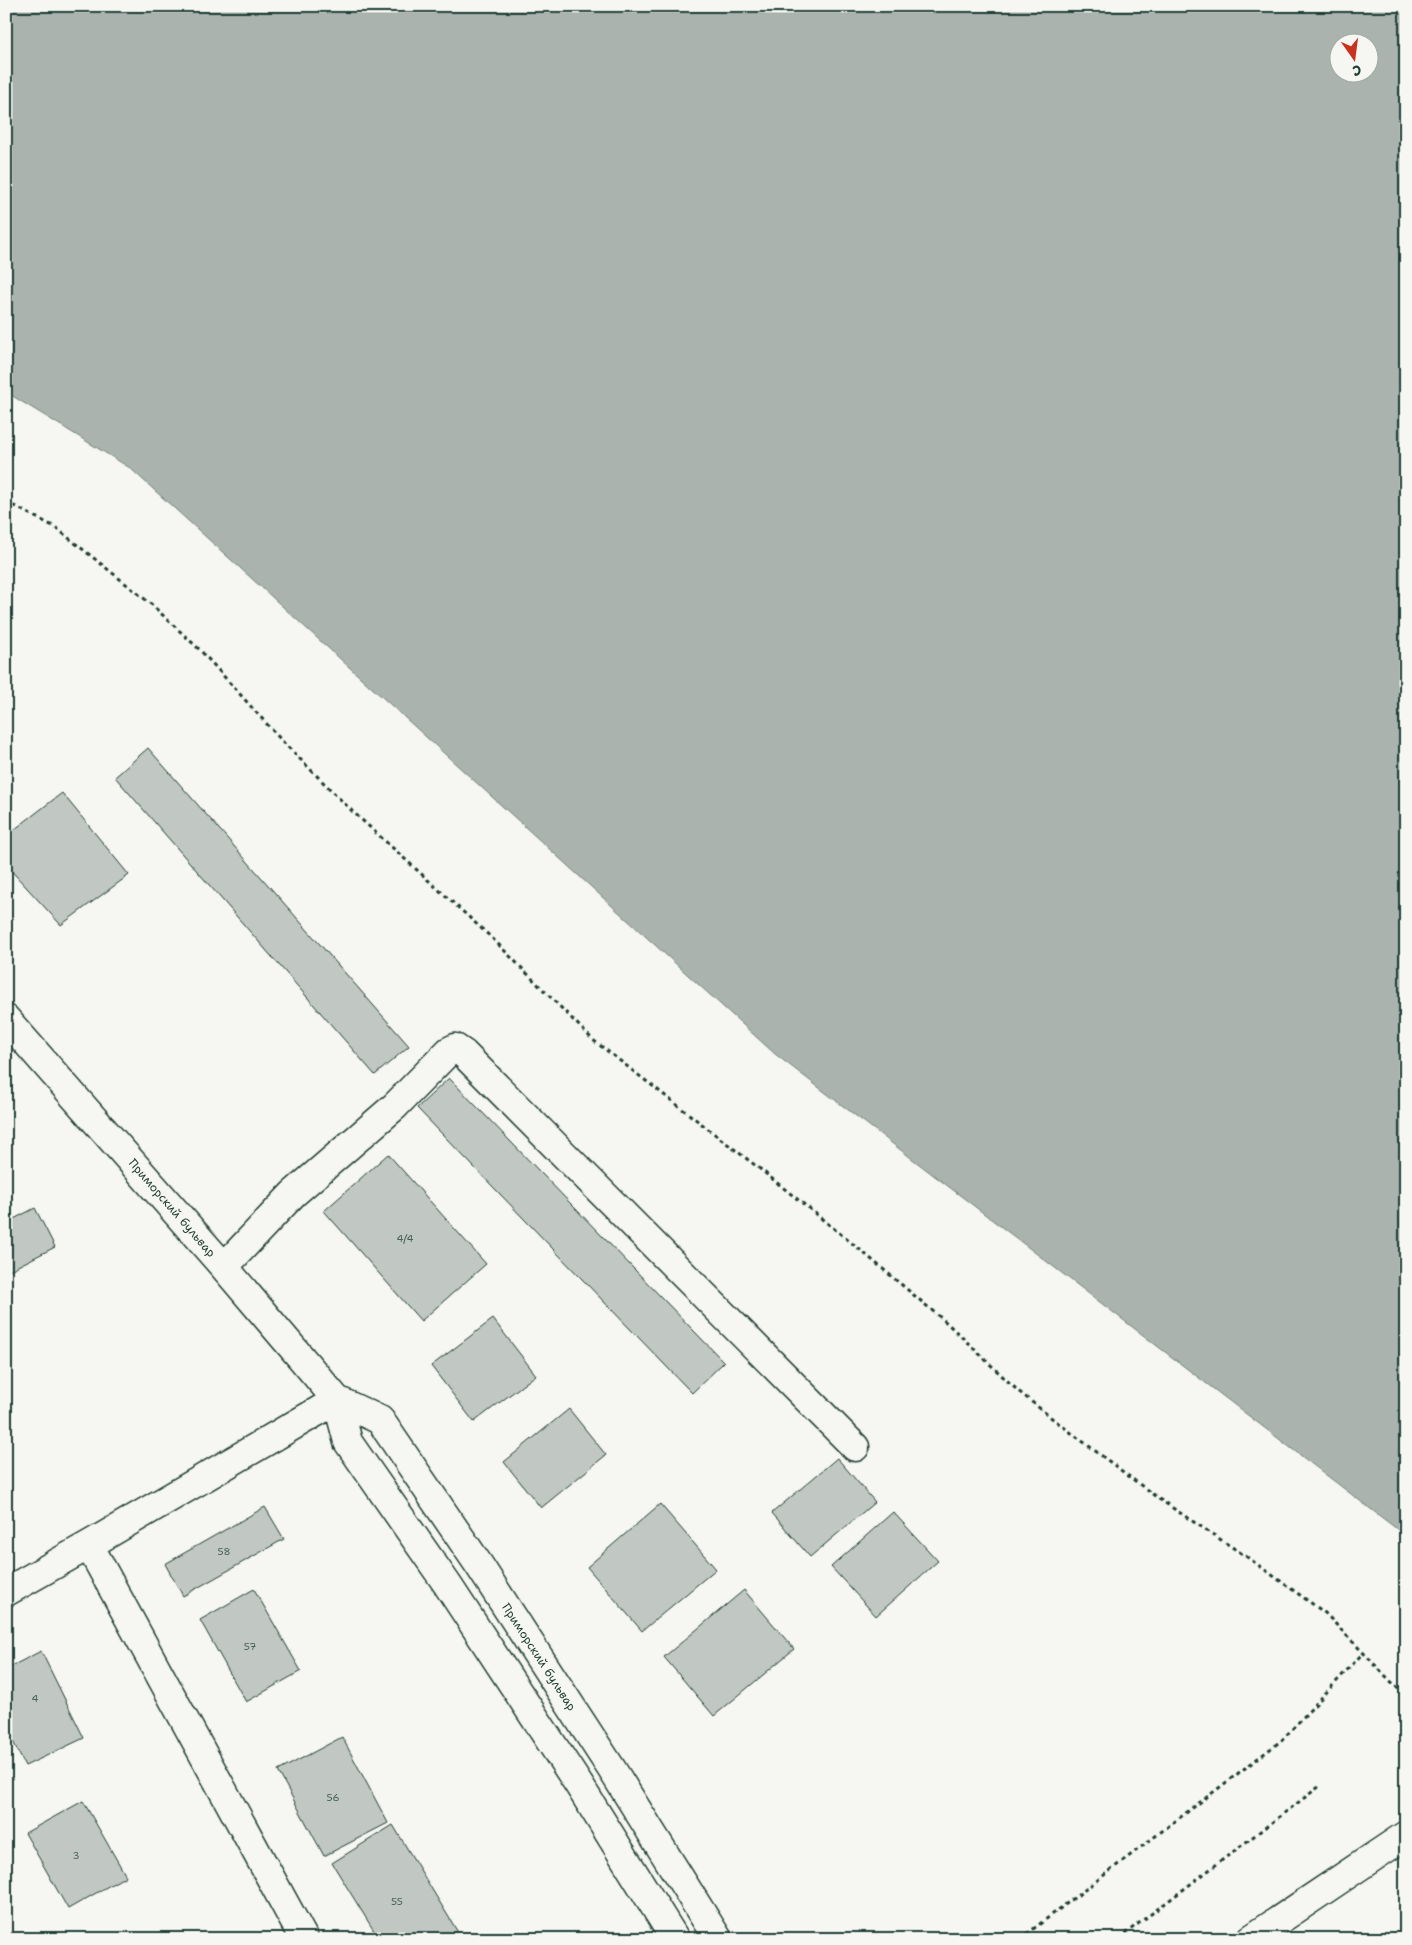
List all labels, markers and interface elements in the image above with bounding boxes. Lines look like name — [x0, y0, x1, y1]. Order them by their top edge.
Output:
north arrow — [1330, 32, 1380, 82]
text: С — [1351, 61, 1363, 80]
street label: Приморский бульвар — [125, 1155, 219, 1261]
house number: 4/4 — [397, 1232, 413, 1245]
house number: 58 — [218, 1545, 230, 1558]
street label: Приморский бульвар — [498, 1600, 580, 1714]
house number: 57 — [244, 1640, 256, 1653]
house number: 4 — [32, 1692, 39, 1705]
house number: 56 — [327, 1791, 339, 1804]
house number: 3 — [73, 1849, 80, 1862]
house number: 55 — [391, 1895, 403, 1908]

